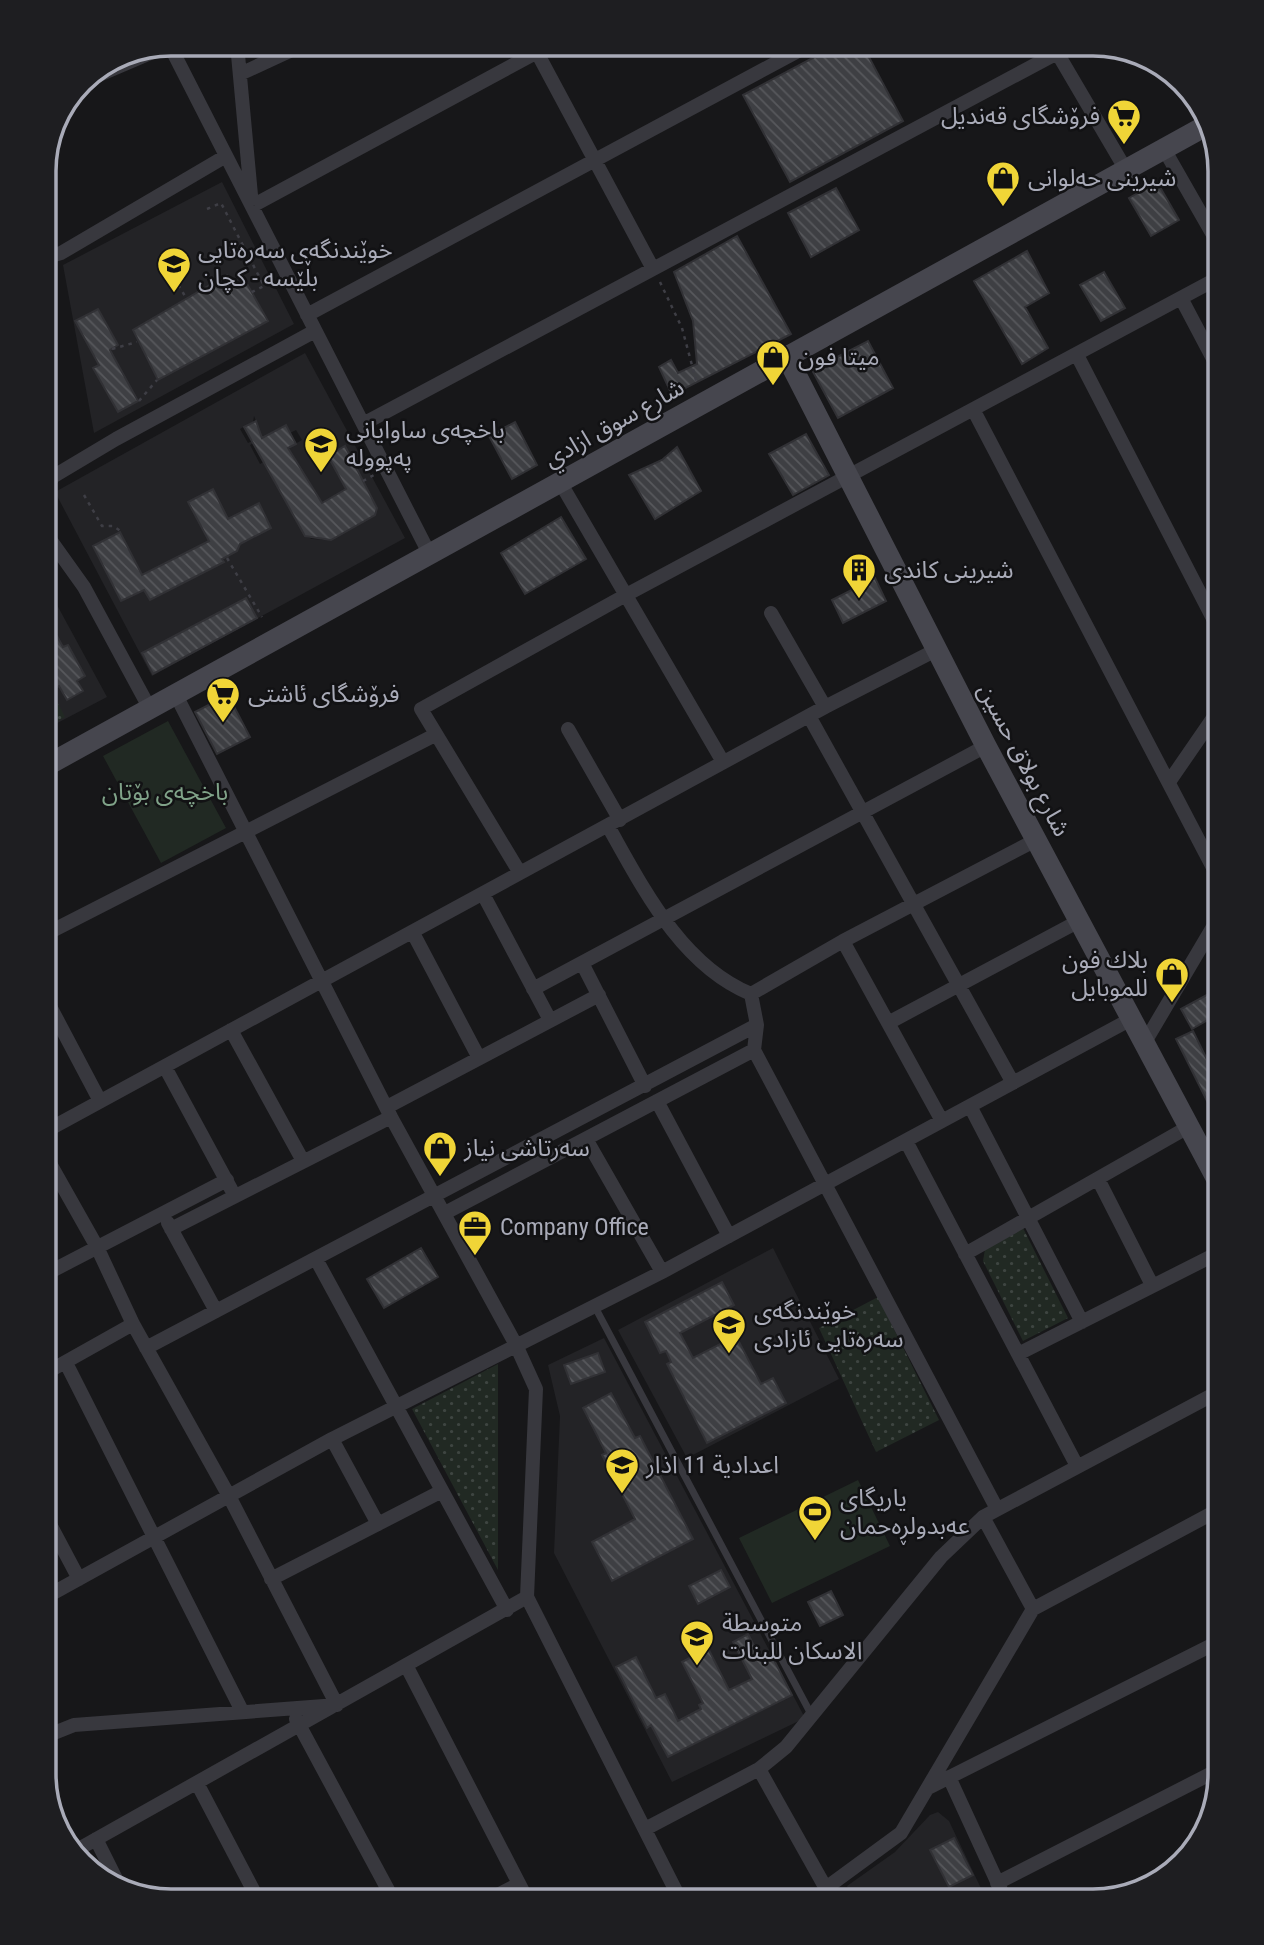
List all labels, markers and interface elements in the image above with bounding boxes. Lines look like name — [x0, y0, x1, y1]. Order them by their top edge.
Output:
supermarket icon: فرۆشگای قەندیل — [1105, 97, 1143, 146]
place label: فرۆشگای قەندیل — [941, 102, 1100, 130]
shop icon: شیرینی حەلوانی — [984, 159, 1022, 208]
place label: شیرینی حەلوانی — [1028, 164, 1176, 192]
place label: خوێندنگەی سەرەتایی بڵێسە - کچان — [198, 236, 393, 293]
school or university icon: خوێندنگەی سەرەتایی بڵێسە - کچان — [155, 245, 193, 294]
shop icon: ميتا فون — [754, 338, 792, 387]
place label: ميتا فون — [798, 343, 880, 371]
street label: شارع سوق ازادي — [539, 373, 691, 477]
place label: باخچەی ساوایانی پەپوولە — [346, 416, 505, 473]
school or university icon: باخچەی ساوایانی پەپوولە — [302, 425, 340, 474]
building icon: شیرینی کاندی — [840, 551, 878, 600]
place label: شیرینی کاندی — [884, 556, 1013, 584]
supermarket icon: فرۆشگای ئاشتی — [204, 675, 242, 724]
street label: شارع بولاق حسين — [969, 679, 1076, 843]
place label: فرۆشگای ئاشتی — [248, 680, 400, 708]
park label: باخچەی بۆتان — [102, 778, 228, 807]
place label: بلاك فون للموبايل — [1062, 946, 1148, 1002]
shop icon: بلاك فون للموبايل — [1153, 955, 1191, 1004]
shop icon: سەرتاشی نیاز — [421, 1129, 459, 1178]
place label: سەرتاشی نیاز — [463, 1134, 590, 1162]
office icon: Company Office — [456, 1208, 494, 1257]
place label: Company Office — [500, 1213, 649, 1241]
place label: خوێندنگەی سەرەتایی ئازادی — [754, 1297, 904, 1353]
school or university icon: خوێندنگەی سەرەتایی ئازادی — [710, 1306, 748, 1355]
school or university icon: اعدادية 11 اذار — [603, 1446, 641, 1495]
place label: اعدادية 11 اذار — [645, 1451, 779, 1479]
place label: یاریگای عەبدولڕەحمان — [840, 1484, 970, 1546]
sports icon: یاریگای عەبدولڕەحمان — [796, 1493, 834, 1542]
place label: متوسطة الاسكان للبنات — [722, 1609, 862, 1665]
school or university icon: متوسطة الاسكان للبنات — [678, 1618, 716, 1667]

